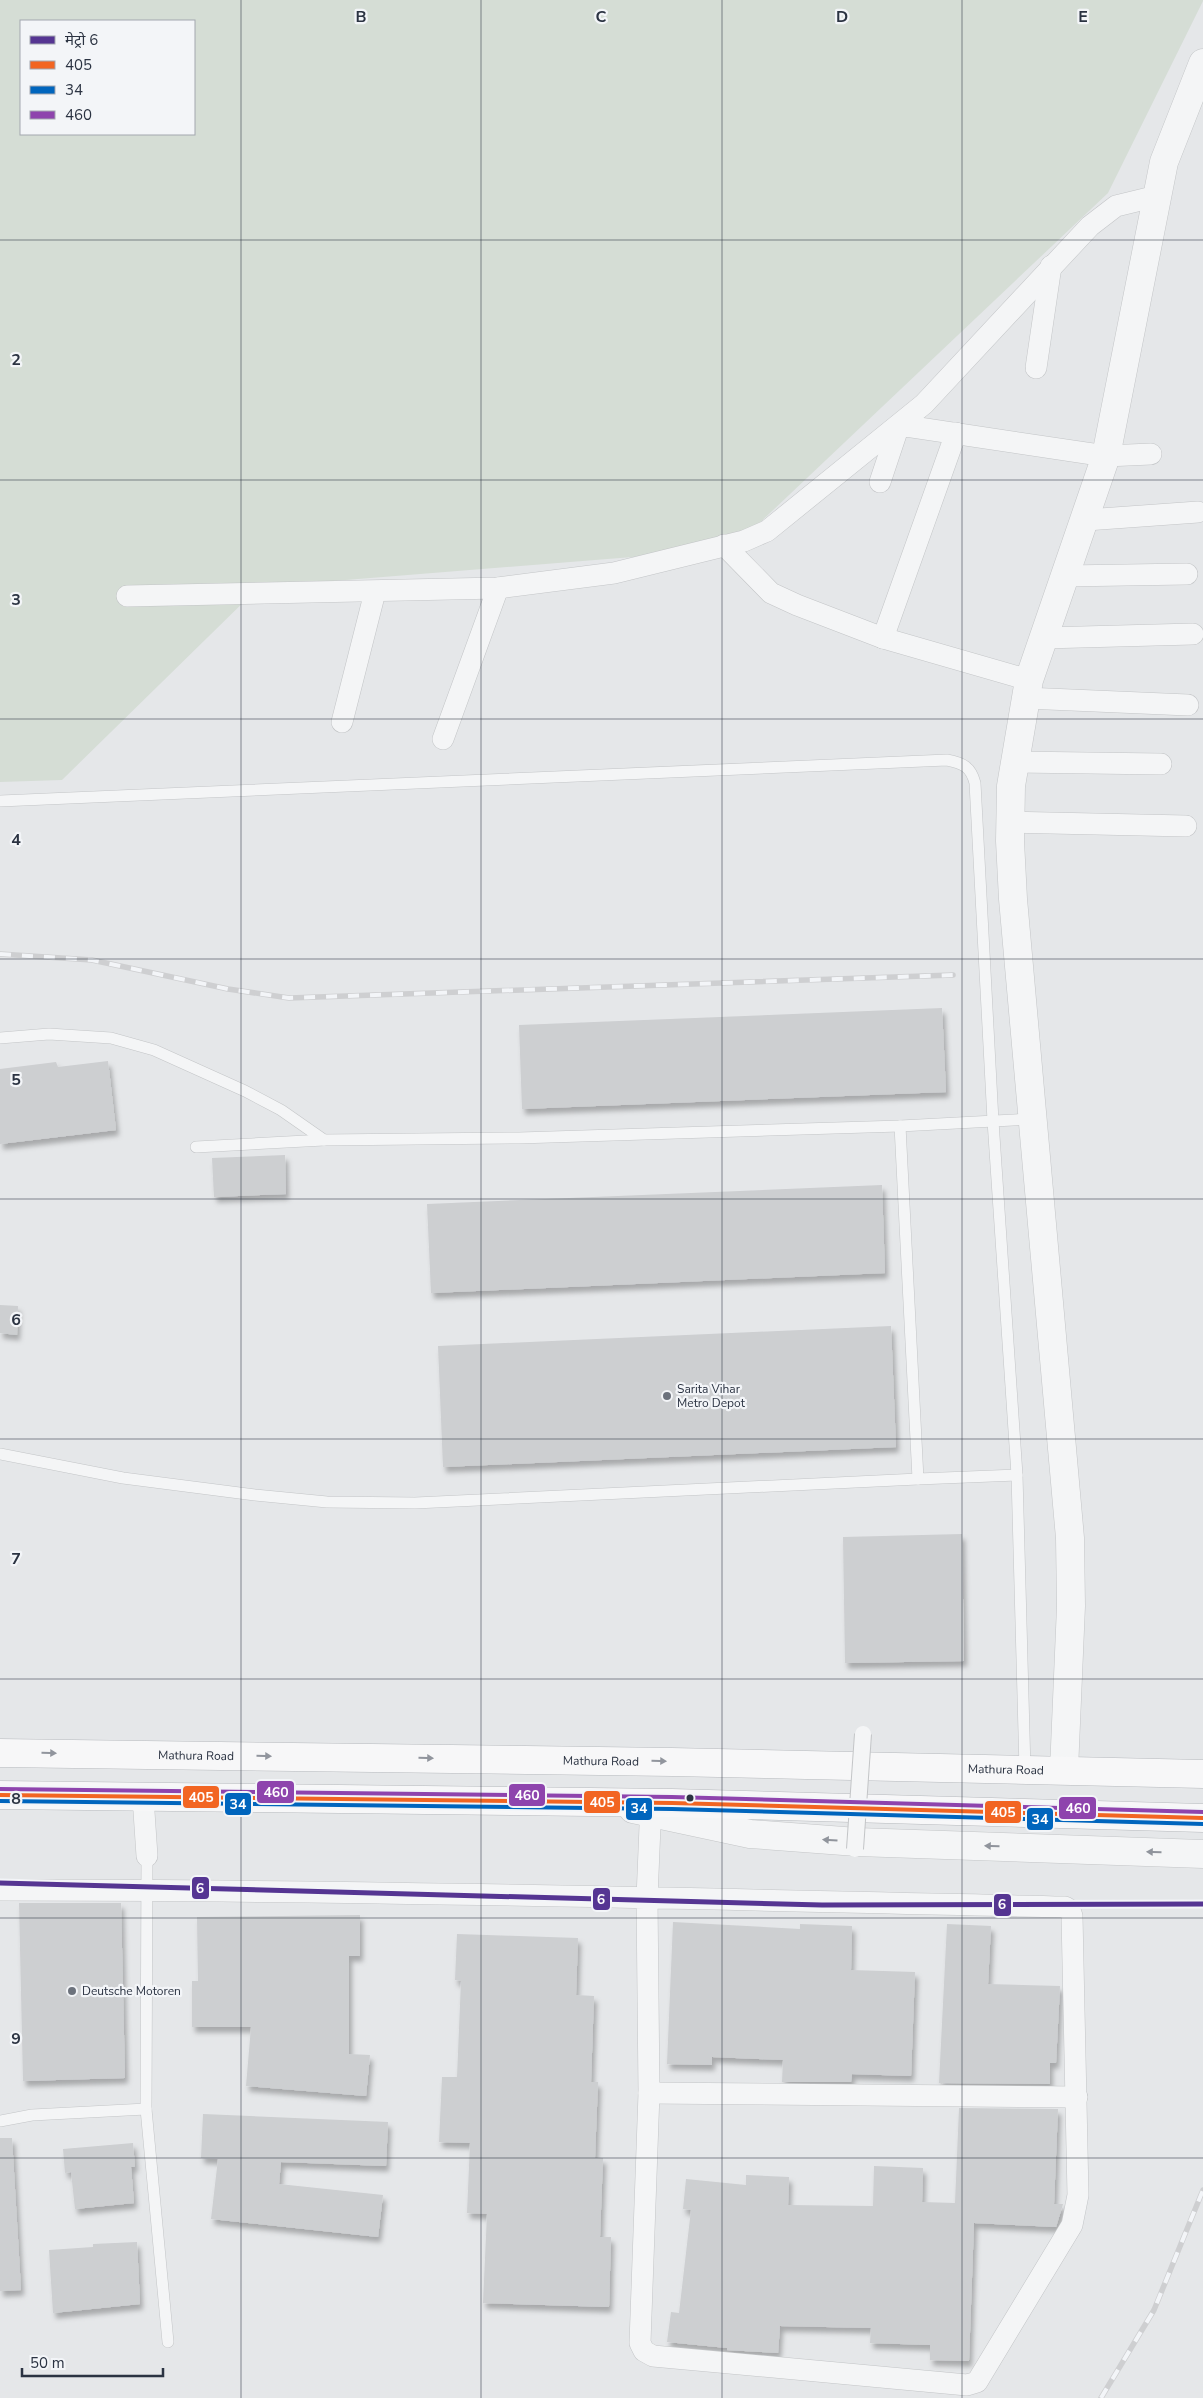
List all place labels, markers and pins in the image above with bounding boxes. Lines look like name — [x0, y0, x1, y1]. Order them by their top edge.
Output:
place label: Sarita Vihar Metro Depot — [677, 1381, 746, 1411]
marker: Sarita Vihar Metro Depot — [661, 1390, 673, 1402]
unlabelled marker — [685, 1793, 695, 1803]
place label: Deutsche Motoren — [82, 1983, 181, 1999]
marker: Deutsche Motoren — [66, 1985, 78, 1997]

